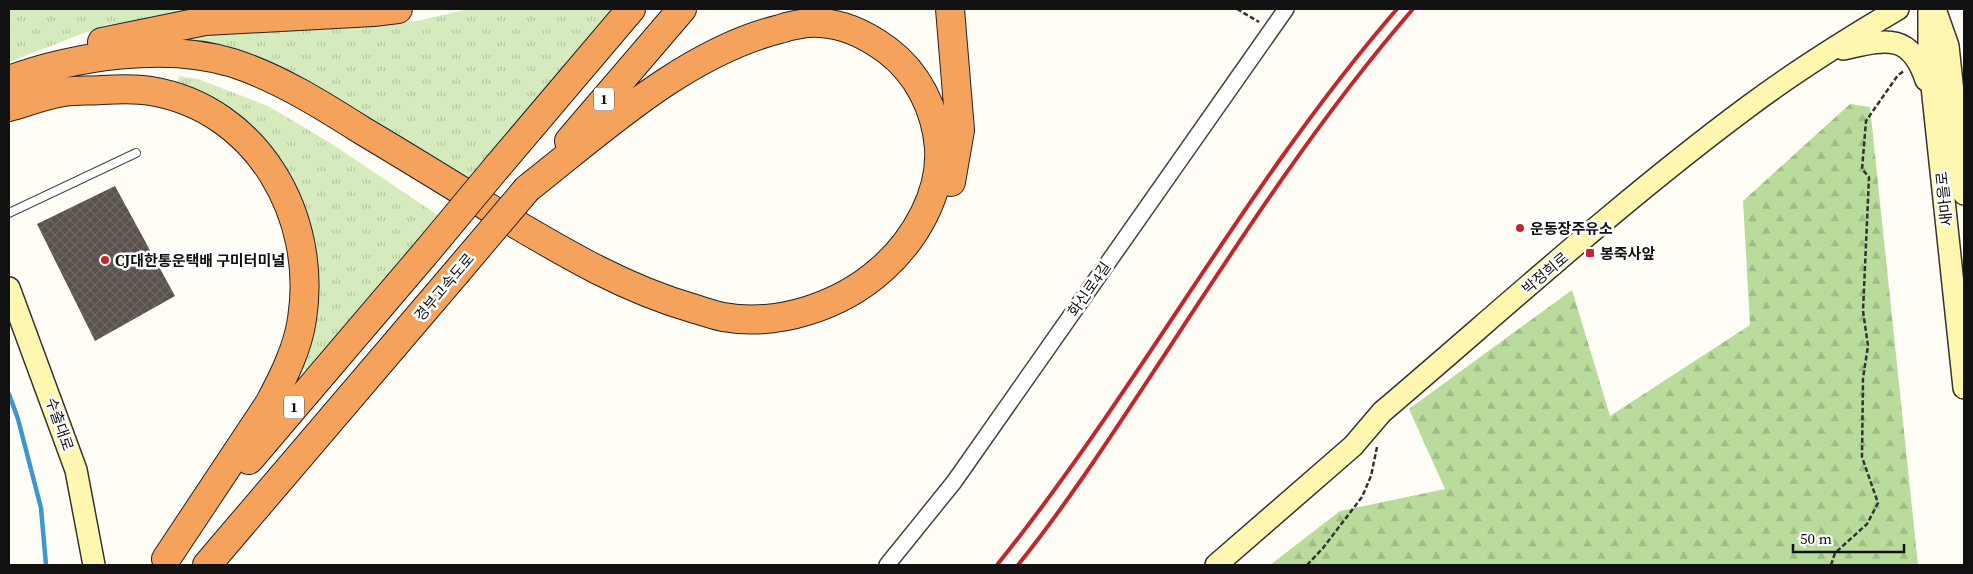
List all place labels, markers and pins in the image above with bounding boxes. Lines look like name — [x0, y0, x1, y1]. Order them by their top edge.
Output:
place label: 운동장주유소 — [1530, 218, 1613, 239]
marker: 운동장주유소 — [1514, 222, 1526, 234]
place label: 봉죽사앞 — [1600, 243, 1655, 264]
marker: 봉죽사앞 — [1584, 247, 1596, 259]
place label: CJ대한통운택배 구미터미널 — [115, 250, 285, 271]
marker: CJ대한통운택배 구미터미널 — [99, 254, 111, 266]

